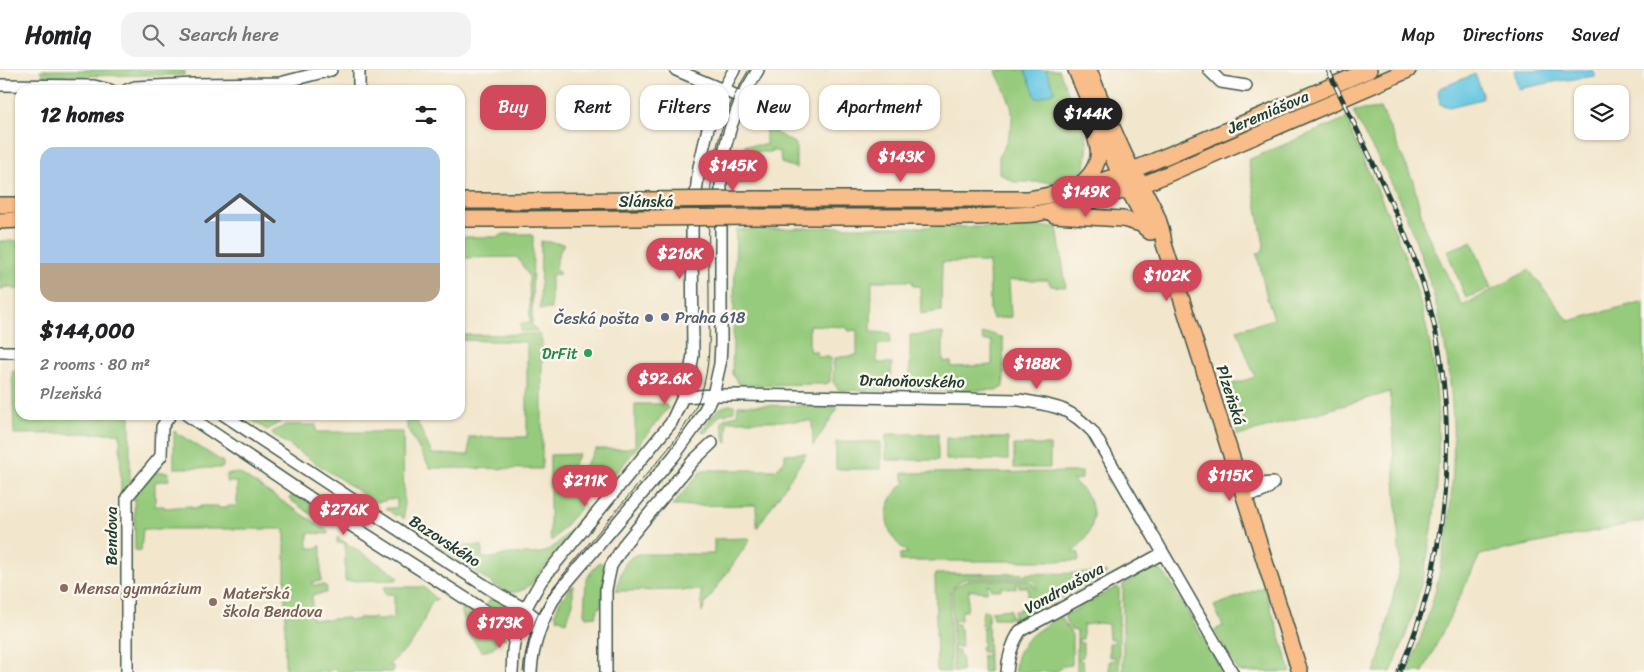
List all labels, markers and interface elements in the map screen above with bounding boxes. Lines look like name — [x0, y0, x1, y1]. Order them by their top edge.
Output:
search box — [121, 12, 471, 57]
text: Homiq — [25, 14, 91, 56]
text: Search here — [179, 18, 279, 51]
text: Map — [1402, 19, 1435, 51]
text: Directions — [1463, 19, 1544, 51]
text: Saved — [1572, 19, 1619, 51]
icon: search — [139, 21, 167, 49]
street label: Jeremiášova — [1222, 81, 1314, 143]
chip: Buy — [480, 85, 546, 130]
chip: Rent — [556, 85, 630, 130]
chip: Filters — [640, 85, 729, 130]
chip: New — [739, 85, 809, 130]
chip: Apartment — [819, 85, 940, 130]
map controls — [1574, 85, 1629, 140]
button: layers — [1574, 85, 1629, 140]
text: 12 homes — [40, 96, 124, 134]
pin: $144K — [1053, 98, 1123, 140]
text: $144K — [1064, 99, 1112, 128]
icon: filters — [412, 101, 440, 129]
pin: $143K — [866, 140, 936, 183]
text: $143K — [878, 142, 924, 171]
pin: $145K — [698, 150, 768, 192]
text: $145K — [709, 151, 757, 180]
pin: $149K — [1051, 176, 1121, 218]
text: $149K — [1062, 177, 1110, 206]
icon: home — [195, 180, 285, 270]
street label: Slánská — [619, 187, 673, 216]
pin: $216K — [645, 238, 715, 280]
text: $216K — [657, 239, 703, 268]
pin: $102K — [1132, 260, 1202, 302]
text: $102K — [1144, 261, 1190, 290]
place label: Praha 618 — [675, 303, 746, 332]
place label: Česká pošta — [554, 304, 639, 333]
marker: Praha 618 — [659, 311, 671, 323]
text: $144,000 — [40, 312, 135, 350]
marker: Česká pošta — [643, 312, 655, 324]
place label: DrFit — [542, 339, 578, 368]
marker: DrFit — [582, 347, 594, 359]
pin: $188K — [1002, 348, 1072, 390]
text: $188K — [1014, 349, 1060, 378]
text: 2 rooms · 80 m² — [40, 350, 150, 379]
street label: Plzeňská — [1208, 361, 1254, 429]
pin: $92.6K — [624, 362, 706, 405]
text: $92.6K — [638, 364, 692, 393]
street label: Drahoňovského — [859, 366, 965, 396]
text: Plzeňská — [40, 379, 102, 408]
pin: $115K — [1195, 460, 1265, 502]
text: $115K — [1208, 461, 1252, 490]
pin: $211K — [550, 464, 620, 507]
text: $211K — [563, 466, 607, 495]
pin: $276K — [309, 494, 379, 536]
text: $276K — [320, 495, 368, 524]
street label: Bendova — [97, 507, 126, 565]
street label: Bazovského — [403, 507, 487, 575]
street label: Vondroušova — [1019, 554, 1110, 622]
place label: Mensa gymnázium — [74, 574, 202, 603]
place label: Mateřská škola Bendova — [222, 579, 323, 626]
marker: Mensa gymnázium — [58, 582, 70, 594]
marker: Mateřská škola Bendova — [207, 596, 219, 608]
pin: $173K — [465, 606, 535, 649]
text: $173K — [477, 608, 523, 637]

